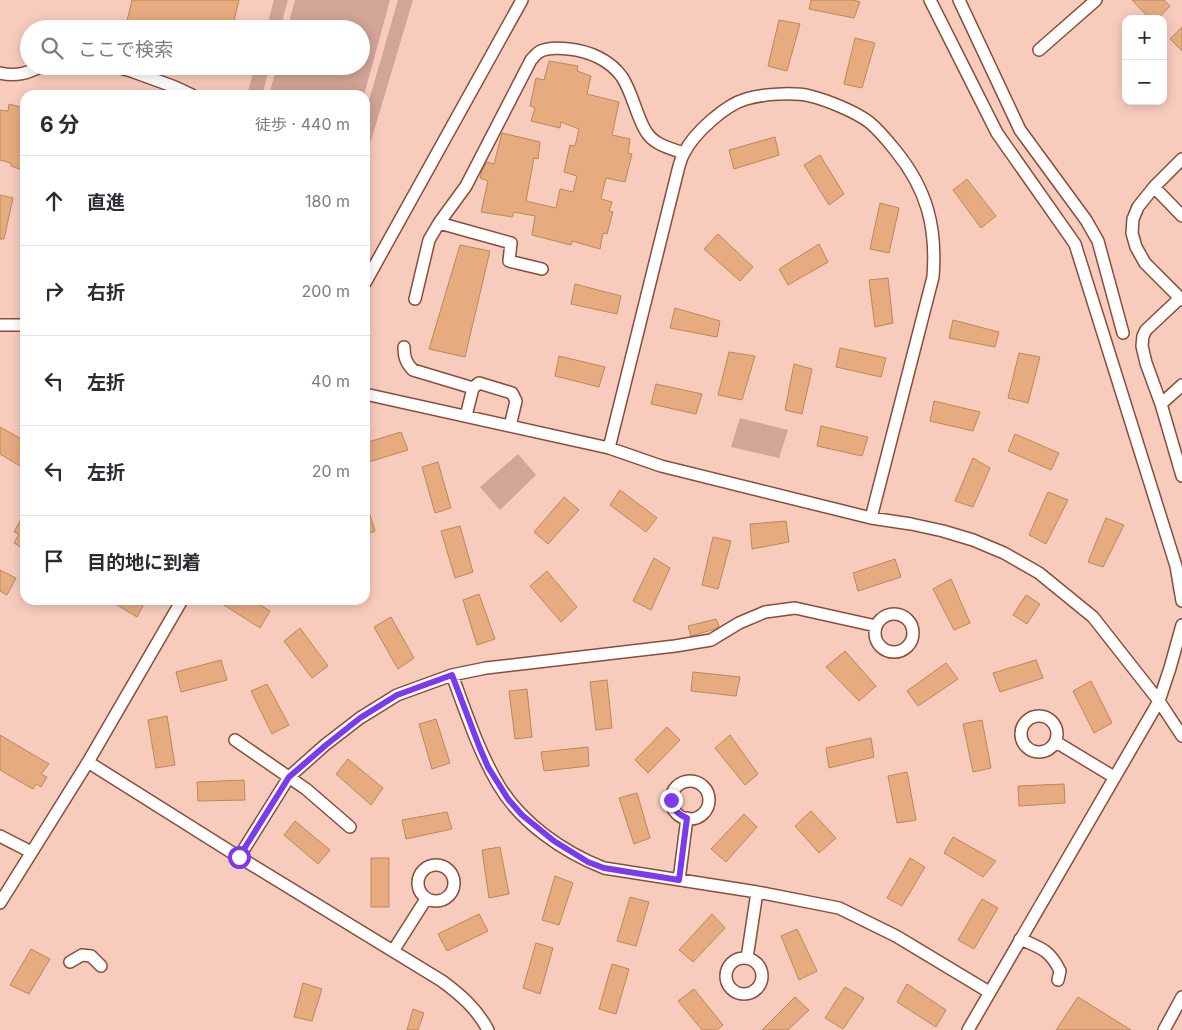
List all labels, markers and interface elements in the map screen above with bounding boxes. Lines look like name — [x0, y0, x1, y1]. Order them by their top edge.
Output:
map controls — [1122, 15, 1167, 105]
button: + — [1122, 15, 1167, 60]
search box — [20, 20, 370, 75]
icon: search — [38, 34, 66, 62]
text: ここで検索 — [78, 38, 173, 61]
button: − — [1122, 60, 1167, 105]
text: 6 分 — [40, 112, 80, 137]
text: 徒歩 · 440 m — [255, 114, 350, 134]
icon: ahead — [40, 187, 68, 215]
text: 直進 — [87, 191, 125, 214]
text: 180 m — [305, 191, 350, 211]
icon: right — [40, 277, 68, 305]
text: 右折 — [87, 281, 125, 304]
text: 200 m — [302, 281, 350, 301]
icon: left — [40, 367, 68, 395]
text: 左折 — [87, 371, 125, 394]
text: 40 m — [311, 371, 350, 391]
icon: left — [40, 457, 68, 485]
text: 左折 — [87, 461, 125, 484]
text: 20 m — [312, 461, 350, 481]
icon: arrive — [40, 547, 68, 575]
text: 目的地に到着 — [87, 551, 201, 574]
route end — [660, 789, 683, 812]
route start — [228, 846, 251, 869]

